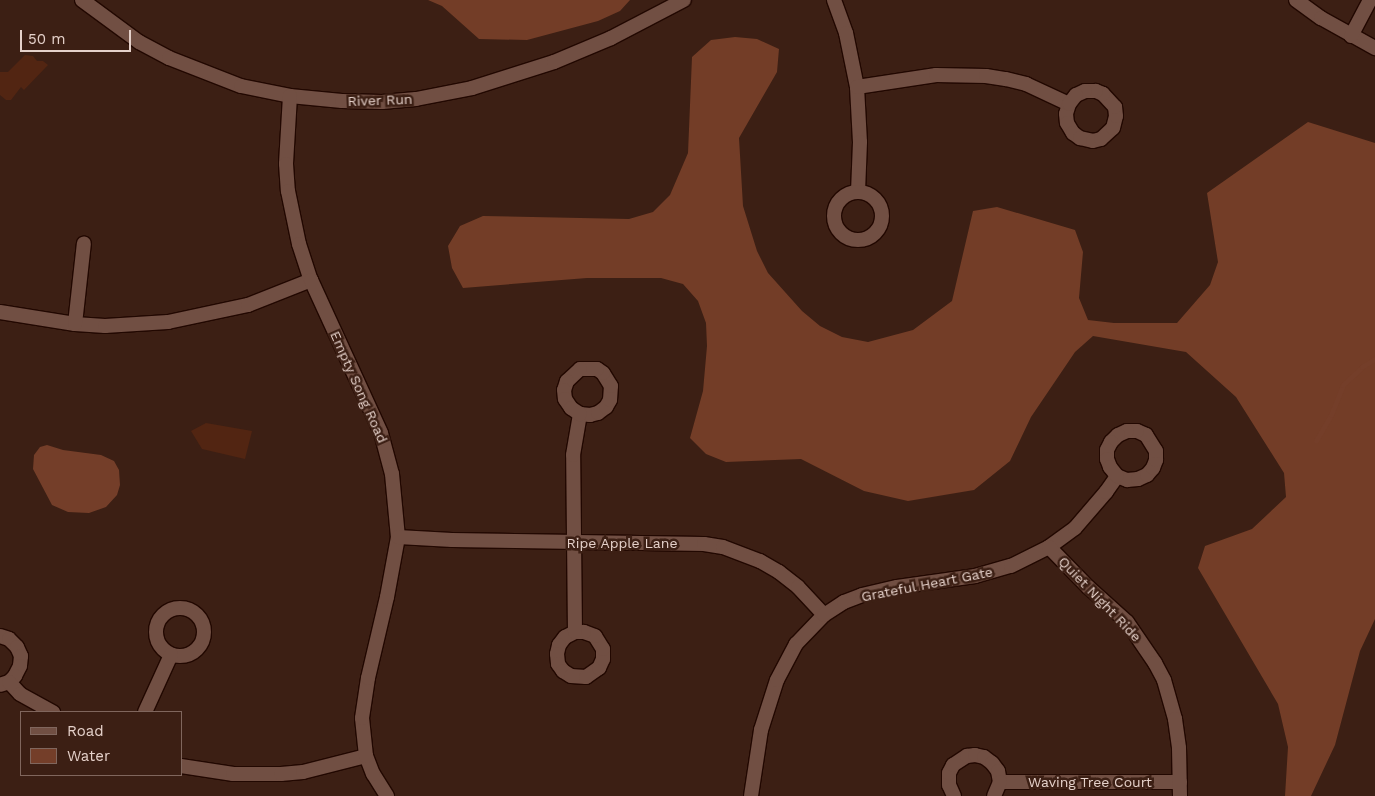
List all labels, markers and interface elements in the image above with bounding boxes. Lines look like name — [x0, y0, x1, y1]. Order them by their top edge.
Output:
scale bar — [22, 20, 134, 52]
text: 50 m — [28, 30, 65, 48]
street label: River Run — [347, 90, 413, 110]
street label: Empty Song Road — [327, 328, 391, 446]
street label: Ripe Apple Lane — [566, 535, 678, 551]
street label: Quiet Night Ride — [1055, 553, 1145, 645]
street label: Grateful Heart Gate — [860, 563, 994, 605]
legend — [20, 711, 182, 776]
text: Road — [67, 722, 104, 740]
text: Water — [67, 747, 110, 765]
street label: Waving Tree Court — [1028, 774, 1152, 790]

